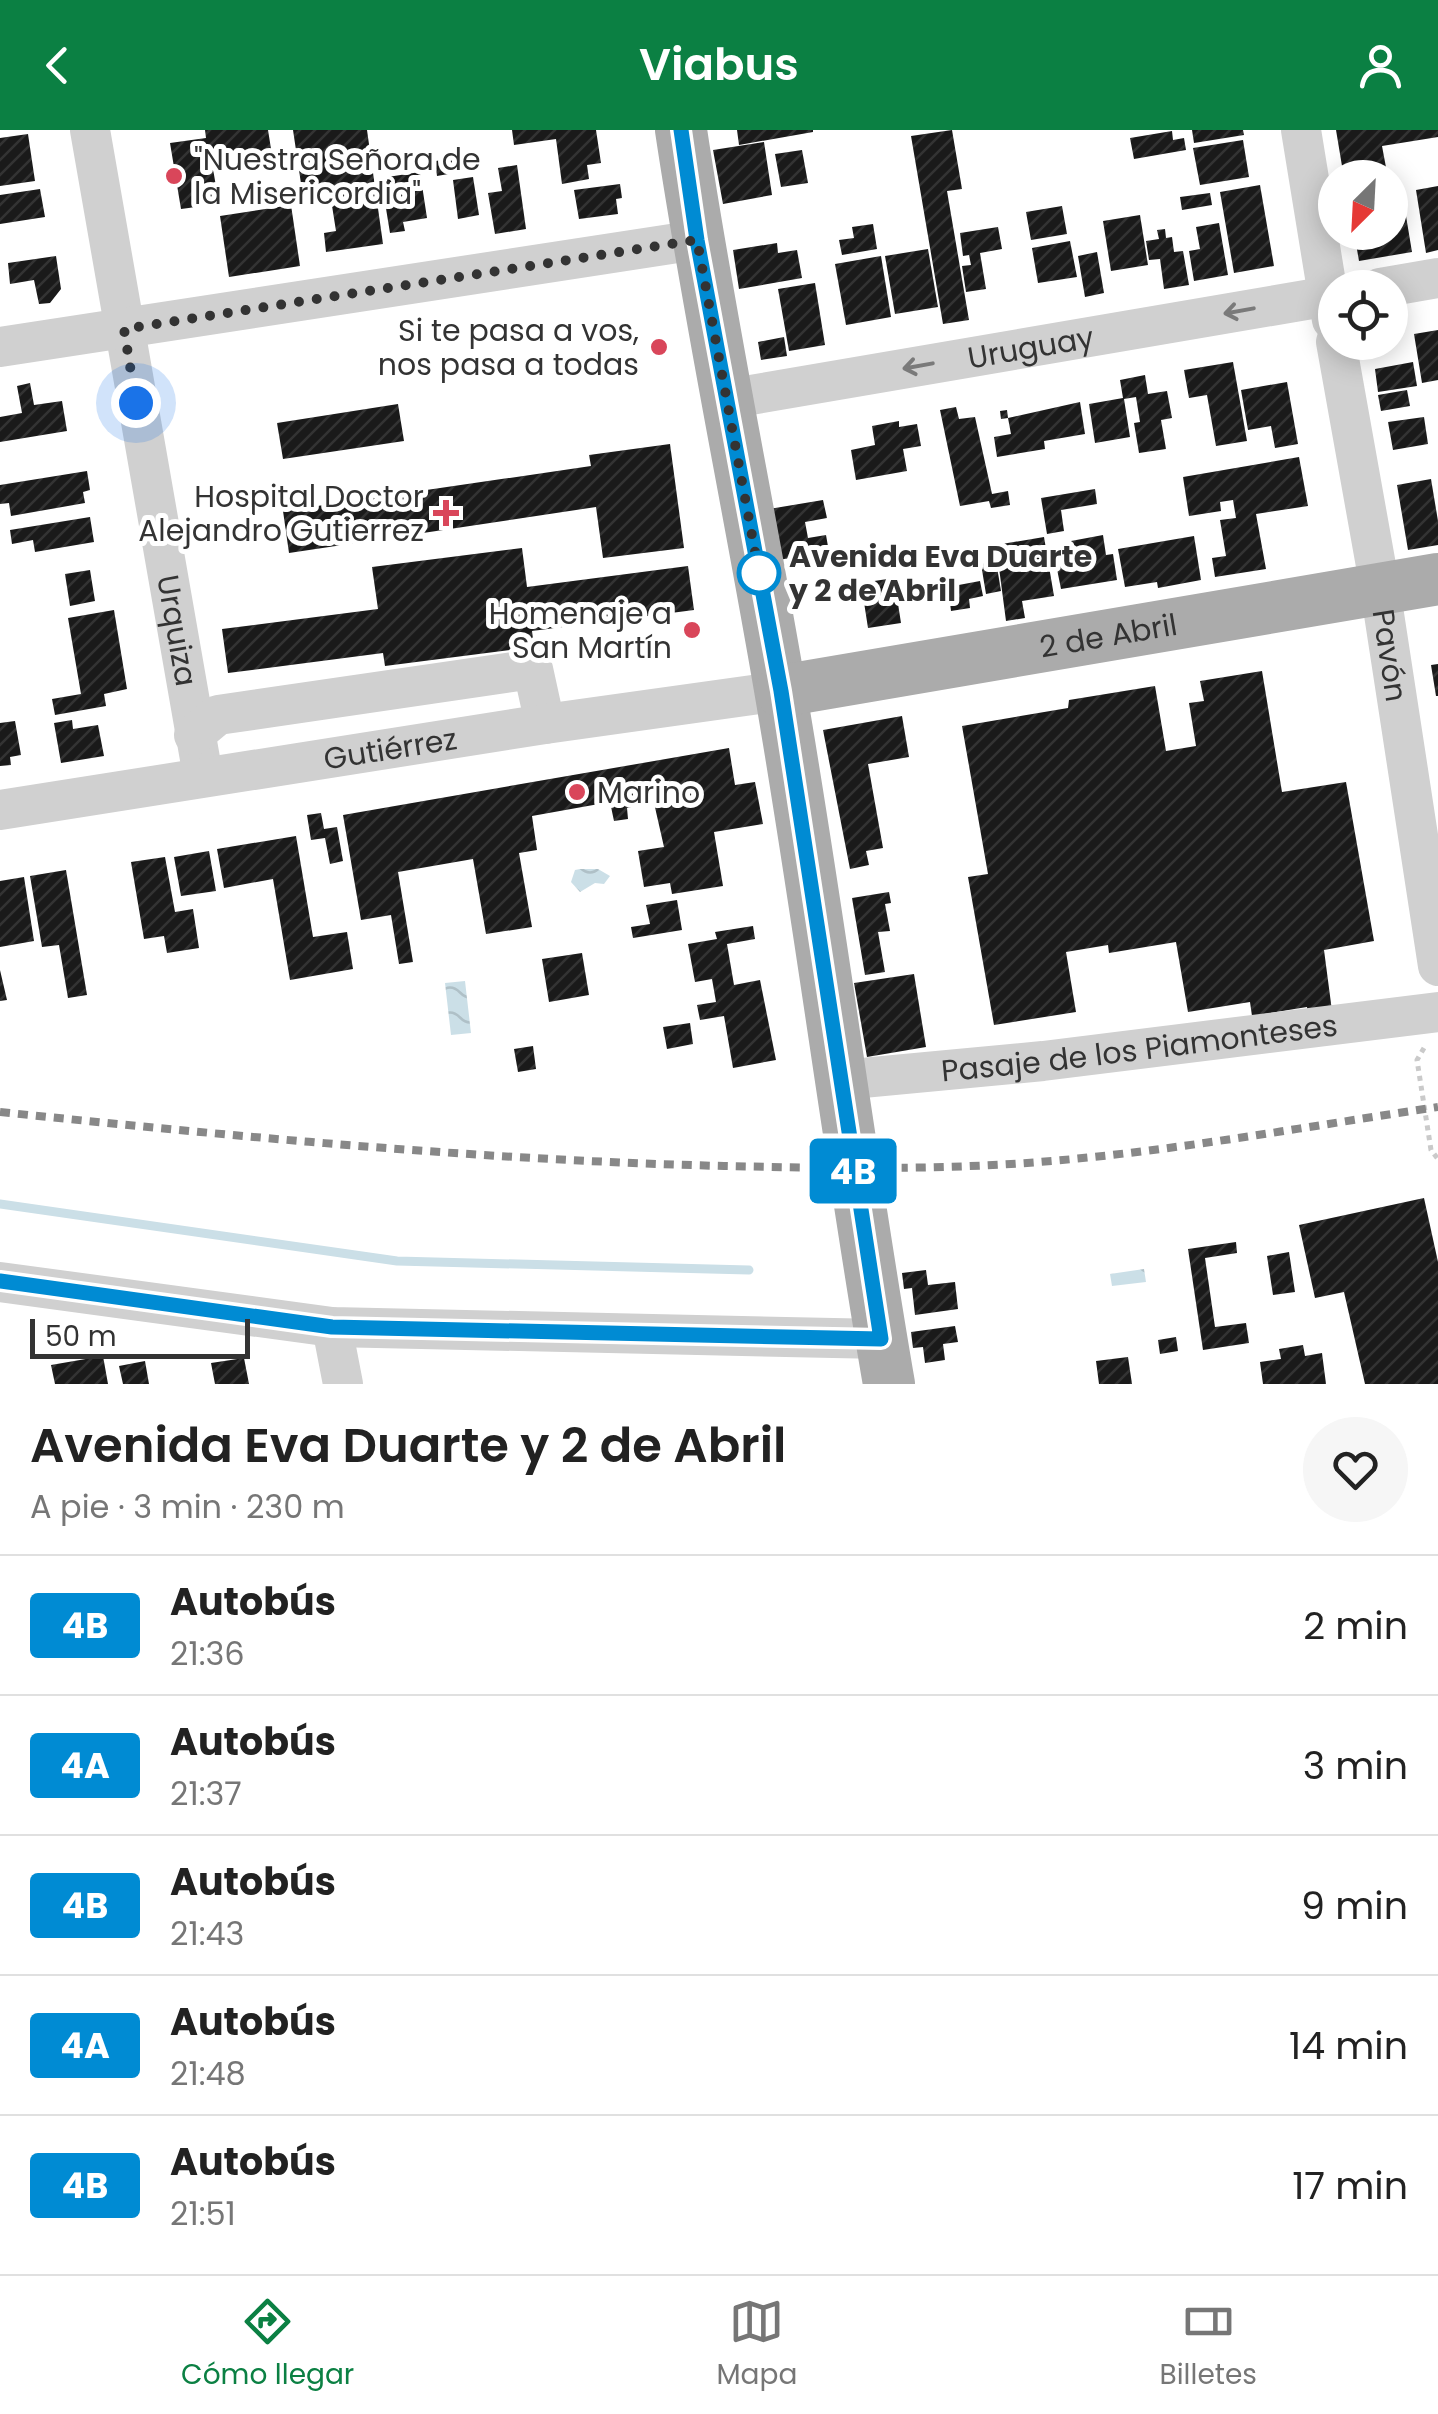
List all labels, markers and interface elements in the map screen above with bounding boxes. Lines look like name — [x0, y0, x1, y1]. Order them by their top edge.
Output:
text: Viabus — [639, 33, 799, 96]
icon: back — [30, 38, 85, 93]
icon: person — [1353, 38, 1408, 93]
place label: "Nuestra Señora de la Misericordia" — [194, 138, 481, 215]
north arrow — [1318, 160, 1408, 250]
map controls — [1318, 160, 1408, 360]
marker: "Nuestra Señora de la Misericordia" — [163, 165, 185, 187]
button: locate — [1318, 270, 1408, 360]
one-way arrow — [1223, 302, 1256, 321]
place label: Si te pasa a vos, nos pasa a todas — [378, 309, 639, 386]
street label: Uruguay — [964, 315, 1097, 379]
marker: Si te pasa a vos, nos pasa a todas — [648, 336, 670, 358]
one-way arrow — [903, 357, 935, 376]
your location — [111, 378, 161, 428]
place label: Hospital Doctor Alejandro Gutierrez — [138, 475, 424, 552]
marker: Hospital Doctor Alejandro Gutierrez — [433, 500, 459, 526]
place label: Avenida Eva Duarte y 2 de Abril — [788, 535, 1092, 612]
marker: Avenida Eva Duarte y 2 de Abril — [738, 552, 780, 594]
street label: Urquiza — [147, 571, 208, 689]
place label: Homenaje a San Martín — [489, 592, 672, 669]
street label: 2 de Abril — [1036, 602, 1180, 668]
street label: Pavón — [1362, 606, 1419, 704]
marker: Homenaje a San Martín — [681, 619, 703, 641]
street label: Gutiérrez — [321, 717, 460, 780]
place label: Marino — [597, 771, 700, 814]
marker: Marino — [566, 781, 588, 803]
street label: Pasaje de los Piamonteses — [939, 1003, 1340, 1092]
line badge: 4B — [808, 1138, 898, 1204]
text: 4B — [830, 1147, 876, 1196]
scale bar — [30, 1314, 250, 1358]
text: 50 m — [45, 1317, 116, 1356]
text: Avenida Eva Duarte y 2 de Abril — [30, 1412, 786, 1479]
button: heart — [1303, 1417, 1408, 1522]
text: A pie · 3 min · 230 m — [30, 1484, 345, 1529]
text: Autobús — [170, 1575, 336, 1628]
text: 2 min — [1303, 1599, 1408, 1652]
text: 4B — [62, 1601, 108, 1650]
text: 21:36 — [170, 1631, 245, 1676]
text: Autobús — [170, 1715, 336, 1768]
text: 3 min — [1303, 1739, 1408, 1792]
text: 4A — [60, 1741, 110, 1790]
text: 21:37 — [170, 1771, 242, 1816]
text: Autobús — [170, 1855, 336, 1908]
text: 9 min — [1301, 1879, 1408, 1932]
text: 4B — [62, 1881, 108, 1930]
text: 21:43 — [170, 1911, 244, 1956]
text: Autobús — [170, 1995, 336, 2048]
text: 14 min — [1289, 2019, 1408, 2072]
text: 4A — [60, 2021, 110, 2070]
text: 21:48 — [170, 2051, 246, 2096]
text: Autobús — [170, 2135, 336, 2188]
text: 17 min — [1292, 2159, 1408, 2212]
text: 4B — [62, 2161, 108, 2210]
text: 21:51 — [170, 2191, 236, 2236]
tab: Cómo llegar — [181, 2294, 354, 2396]
tab: Mapa — [716, 2294, 797, 2396]
tab: Billetes — [1160, 2294, 1257, 2396]

